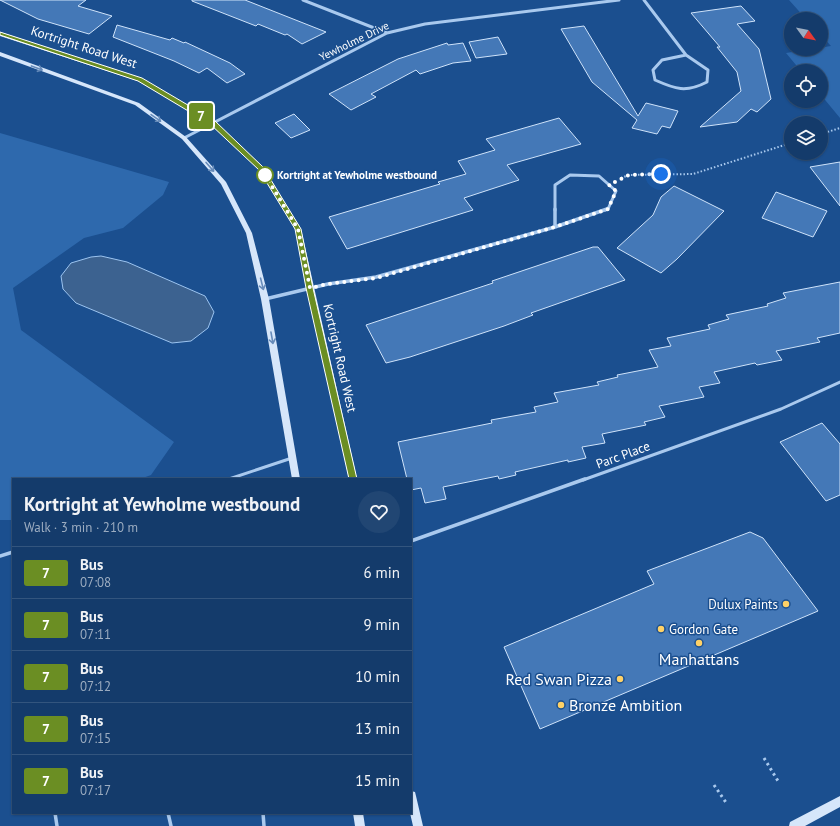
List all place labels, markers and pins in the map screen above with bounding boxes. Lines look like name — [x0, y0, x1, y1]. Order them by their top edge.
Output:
marker: Kortright at Yewholme westbound — [256, 166, 274, 184]
place label: Kortright at Yewholme westbound — [277, 168, 437, 182]
place label: Dulux Paints — [708, 596, 778, 613]
marker: Dulux Paints — [781, 599, 791, 609]
place label: Gordon Gate — [669, 621, 738, 638]
marker: Gordon Gate — [656, 624, 666, 634]
marker: Manhattans — [694, 638, 704, 648]
place label: Manhattans — [659, 649, 739, 669]
place label: Red Swan Pizza — [506, 669, 612, 689]
marker: Red Swan Pizza — [615, 674, 625, 684]
place label: Bronze Ambition — [569, 695, 682, 715]
marker: Bronze Ambition — [556, 700, 566, 710]

